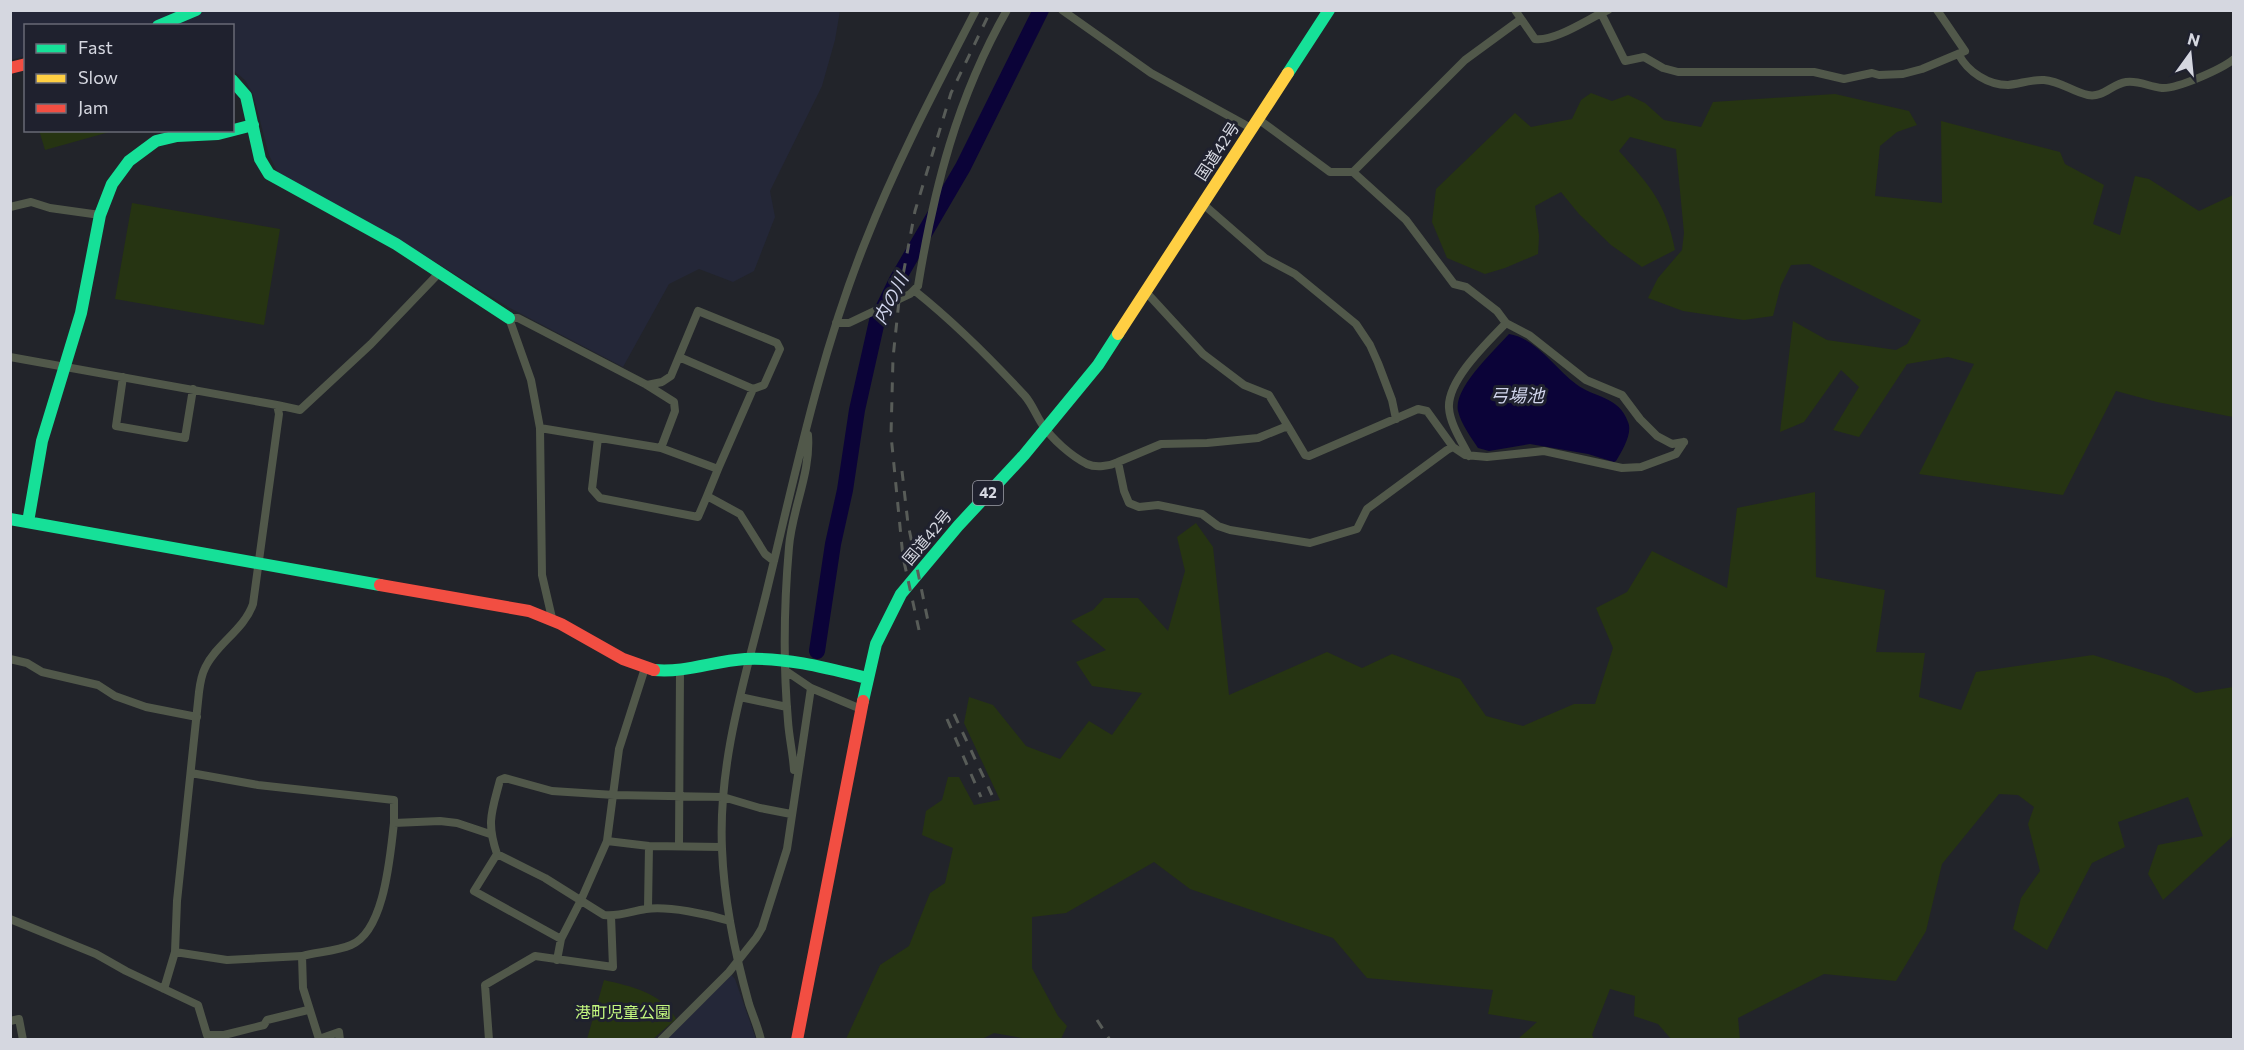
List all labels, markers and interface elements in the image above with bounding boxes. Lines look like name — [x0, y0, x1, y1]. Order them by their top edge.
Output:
legend — [24, 24, 234, 132]
north arrow — [2160, 24, 2220, 84]
text: N — [2186, 28, 2202, 50]
text: Fast — [78, 36, 113, 58]
text: Slow — [78, 66, 118, 88]
text: Jam — [78, 96, 108, 118]
street label: 国道42号 — [1191, 118, 1243, 184]
water label: 内の川 — [868, 268, 913, 328]
water label: 弓場池 — [1490, 384, 1546, 406]
road number: 42 — [973, 481, 1003, 505]
street label: 国道42号 — [898, 505, 955, 568]
park label: 港町児童公園 — [575, 1002, 671, 1021]

